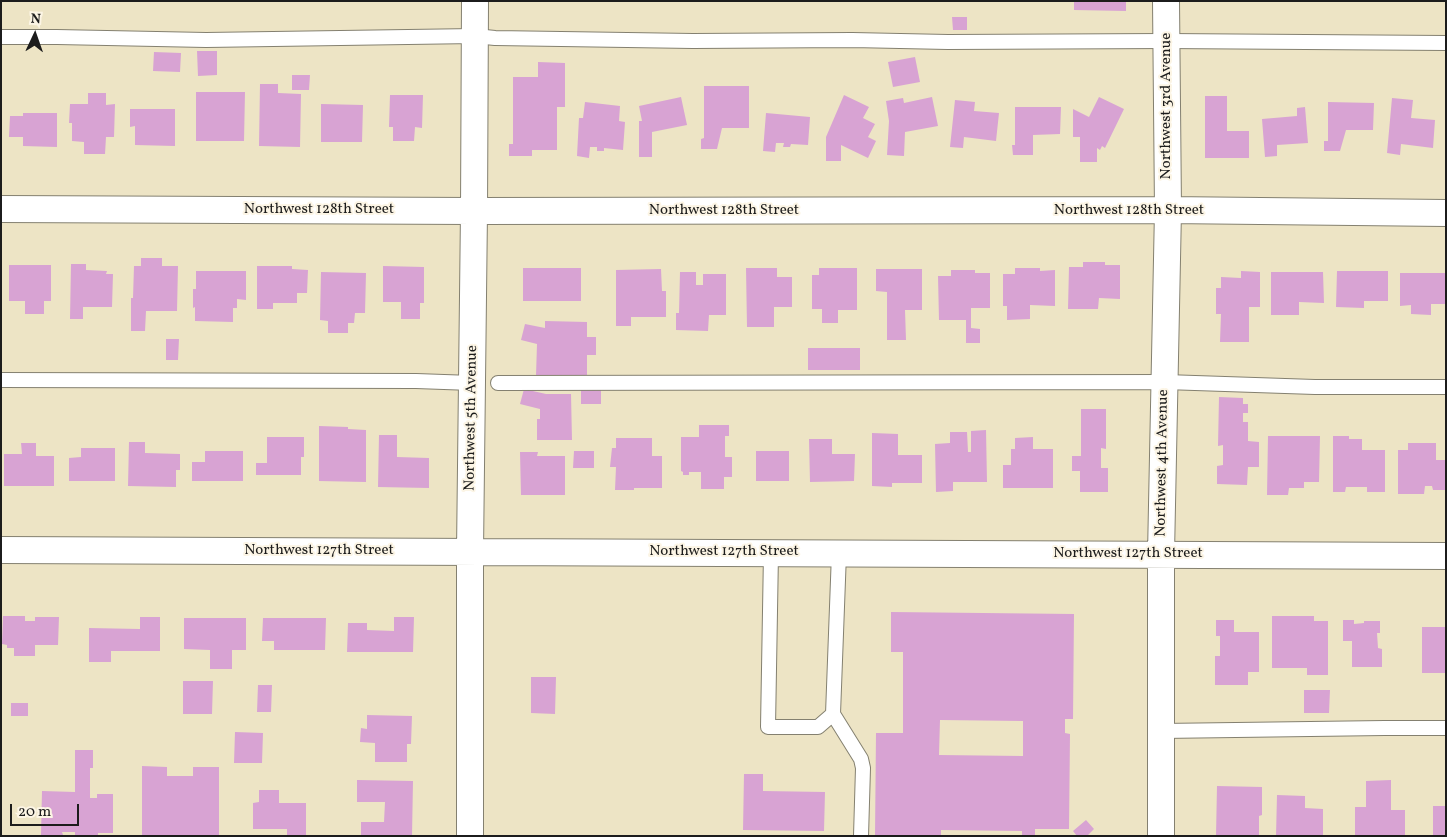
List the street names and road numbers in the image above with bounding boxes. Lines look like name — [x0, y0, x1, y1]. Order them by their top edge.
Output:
street label: Northwest 3rd Avenue — [1158, 33, 1176, 179]
street label: Northwest 128th Street — [244, 201, 394, 219]
street label: Northwest 128th Street — [649, 202, 799, 220]
street label: Northwest 128th Street — [1054, 202, 1204, 220]
street label: Northwest 5th Avenue — [462, 345, 482, 491]
street label: Northwest 4th Avenue — [1153, 389, 1173, 537]
street label: Northwest 127th Street — [244, 542, 394, 560]
street label: Northwest 127th Street — [649, 543, 799, 561]
street label: Northwest 127th Street — [1053, 545, 1203, 563]

